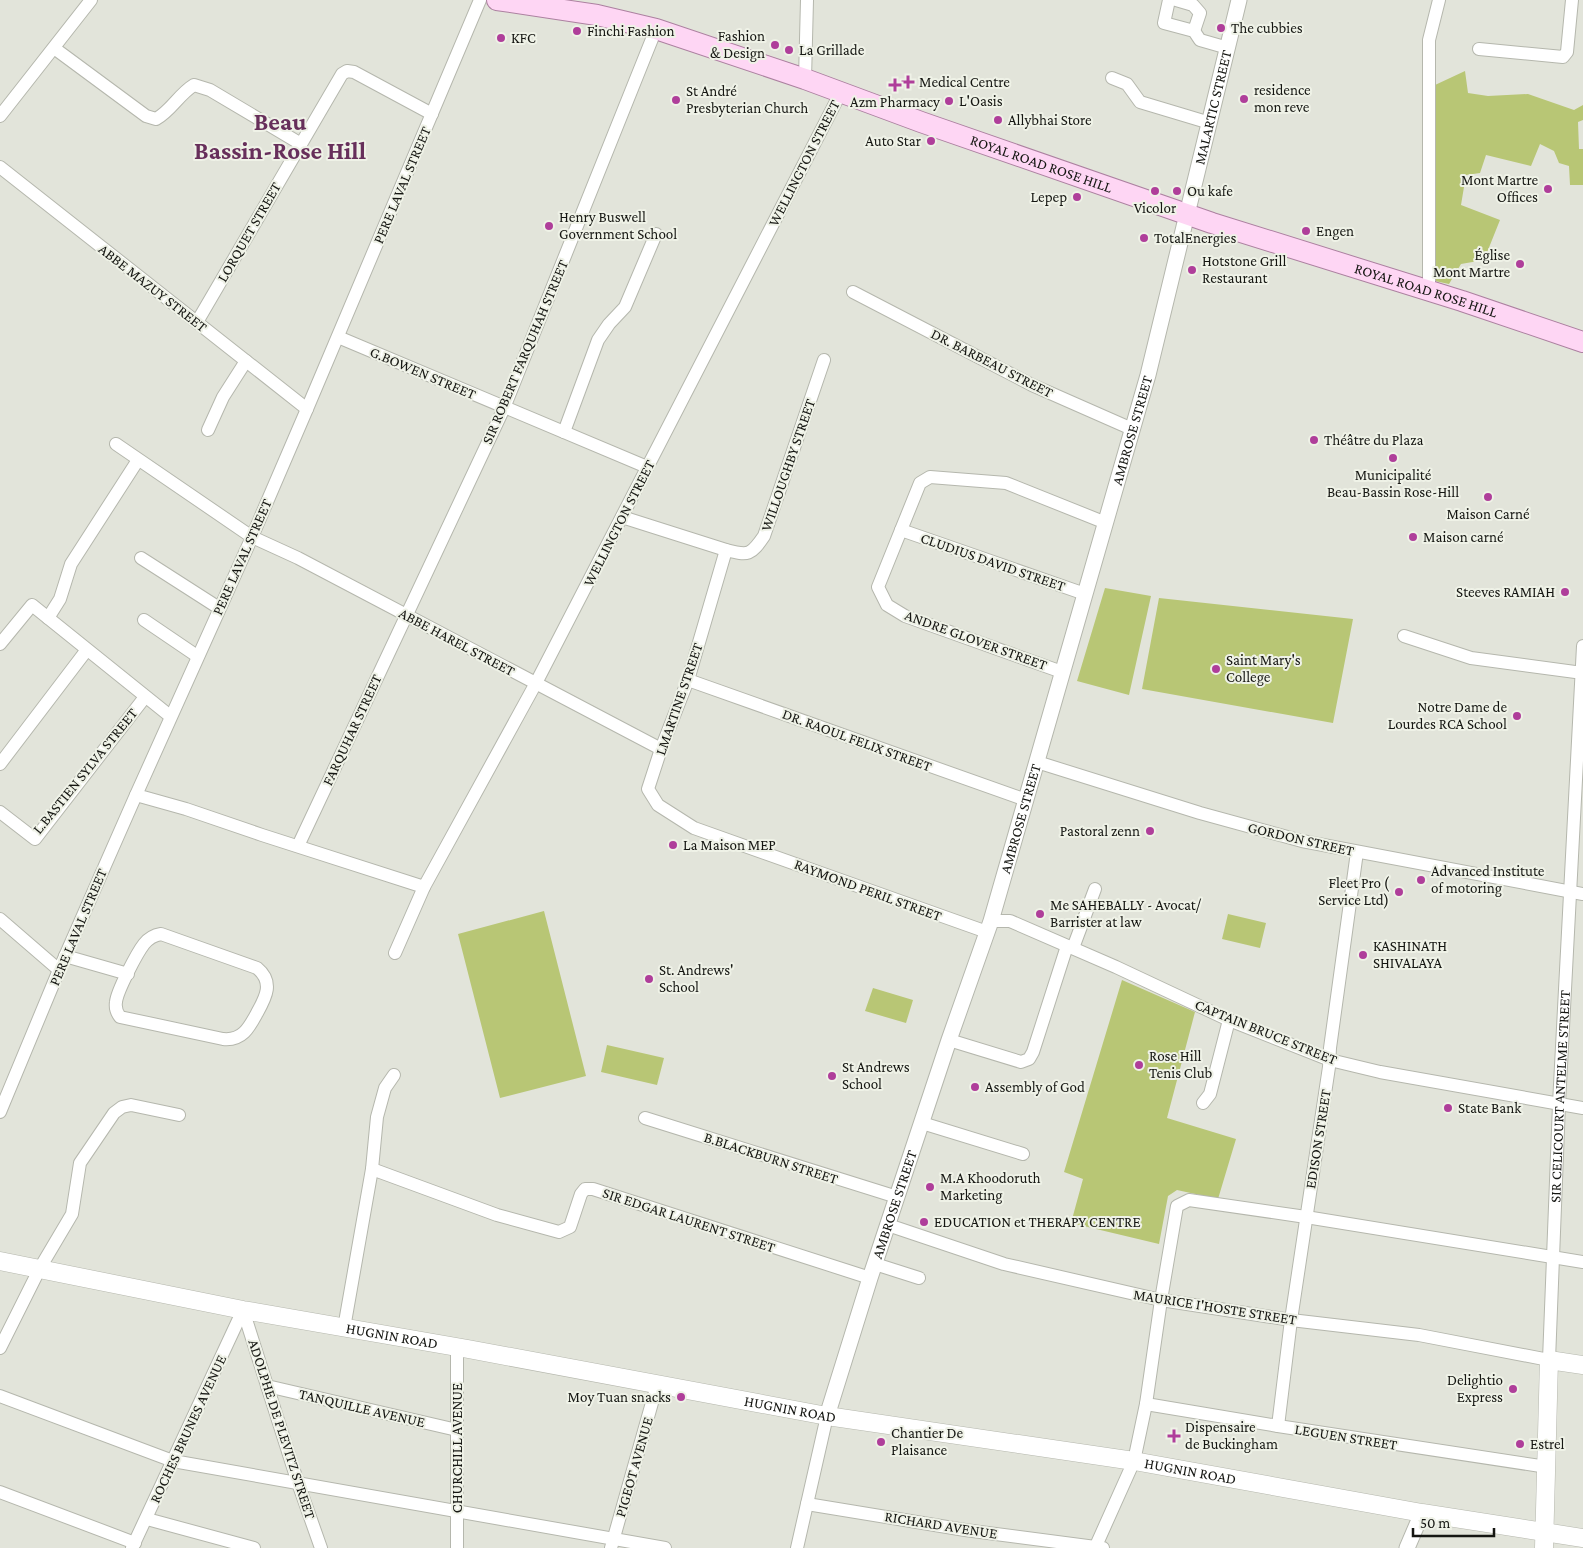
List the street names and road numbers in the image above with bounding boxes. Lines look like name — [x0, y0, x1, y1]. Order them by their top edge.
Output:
street label: MALARTIC STREET — [1191, 49, 1235, 166]
street label: WELLINGTON STREET — [765, 97, 843, 229]
street label: PERE LAVAL STREET — [370, 124, 434, 246]
street label: ROYAL ROAD ROSE HILL — [968, 132, 1115, 196]
street label: LORQUET STREET — [214, 179, 284, 285]
street label: ABBE MAZUY STREET — [96, 241, 210, 335]
street label: SIR ROBERT FARQUHAH STREET — [479, 257, 571, 447]
street label: ROYAL ROAD ROSE HILL — [1353, 260, 1500, 321]
street label: DR. BARBEAU STREET — [928, 325, 1056, 401]
street label: G.BOWEN STREET — [368, 343, 478, 403]
street label: AMBROSE STREET — [1109, 374, 1155, 487]
street label: WILLOUGHBY STREET — [758, 397, 818, 533]
street label: WELLINGTON STREET — [580, 457, 658, 589]
street label: PERE LAVAL STREET — [209, 496, 275, 618]
street label: CLUDIUS DAVID STREET — [919, 530, 1067, 594]
street label: ABBE HAREL STREET — [396, 605, 518, 679]
street label: ANDRE GLOVER STREET — [903, 607, 1049, 673]
street label: LMARTINE STREET — [652, 641, 706, 757]
street label: FARQUHAR STREET — [319, 672, 385, 788]
street label: L.BASTIEN SYLVA STREET — [29, 705, 141, 837]
street label: DR. RAOUL FELIX STREET — [780, 706, 934, 774]
street label: AMBROSE STREET — [997, 762, 1044, 875]
street label: GORDON STREET — [1246, 819, 1356, 859]
street label: RAYMOND PERIL STREET — [792, 856, 944, 924]
street label: PERE LAVAL STREET — [46, 866, 110, 988]
street label: SIR CELICOURT ANTELME STREET — [1547, 990, 1573, 1203]
street label: CAPTAIN BRUCE STREET — [1193, 996, 1339, 1068]
street label: EDISON STREET — [1302, 1088, 1334, 1190]
street label: B.BLACKBURN STREET — [702, 1129, 840, 1187]
street label: AMBROSE STREET — [869, 1148, 920, 1261]
street label: SIR EDGAR LAURENT STREET — [601, 1184, 777, 1256]
street label: MAURICE I'HOSTE STREET — [1132, 1286, 1298, 1328]
street label: HUGNIN ROAD — [345, 1320, 439, 1352]
street label: ADOLPHE DE PLEVITZ STREET — [245, 1337, 319, 1521]
street label: ROCHES BRUNES AVENUE — [147, 1352, 229, 1506]
street label: CHURCHILL AVENUE — [449, 1383, 465, 1513]
street label: TANQUILLE AVENUE — [297, 1386, 427, 1430]
street label: HUGNIN ROAD — [743, 1393, 837, 1425]
street label: PIGEOT AVENUE — [612, 1415, 656, 1519]
street label: LEGUEN STREET — [1294, 1421, 1398, 1453]
street label: HUGNIN ROAD — [1143, 1455, 1237, 1487]
street label: RICHARD AVENUE — [884, 1508, 998, 1542]

